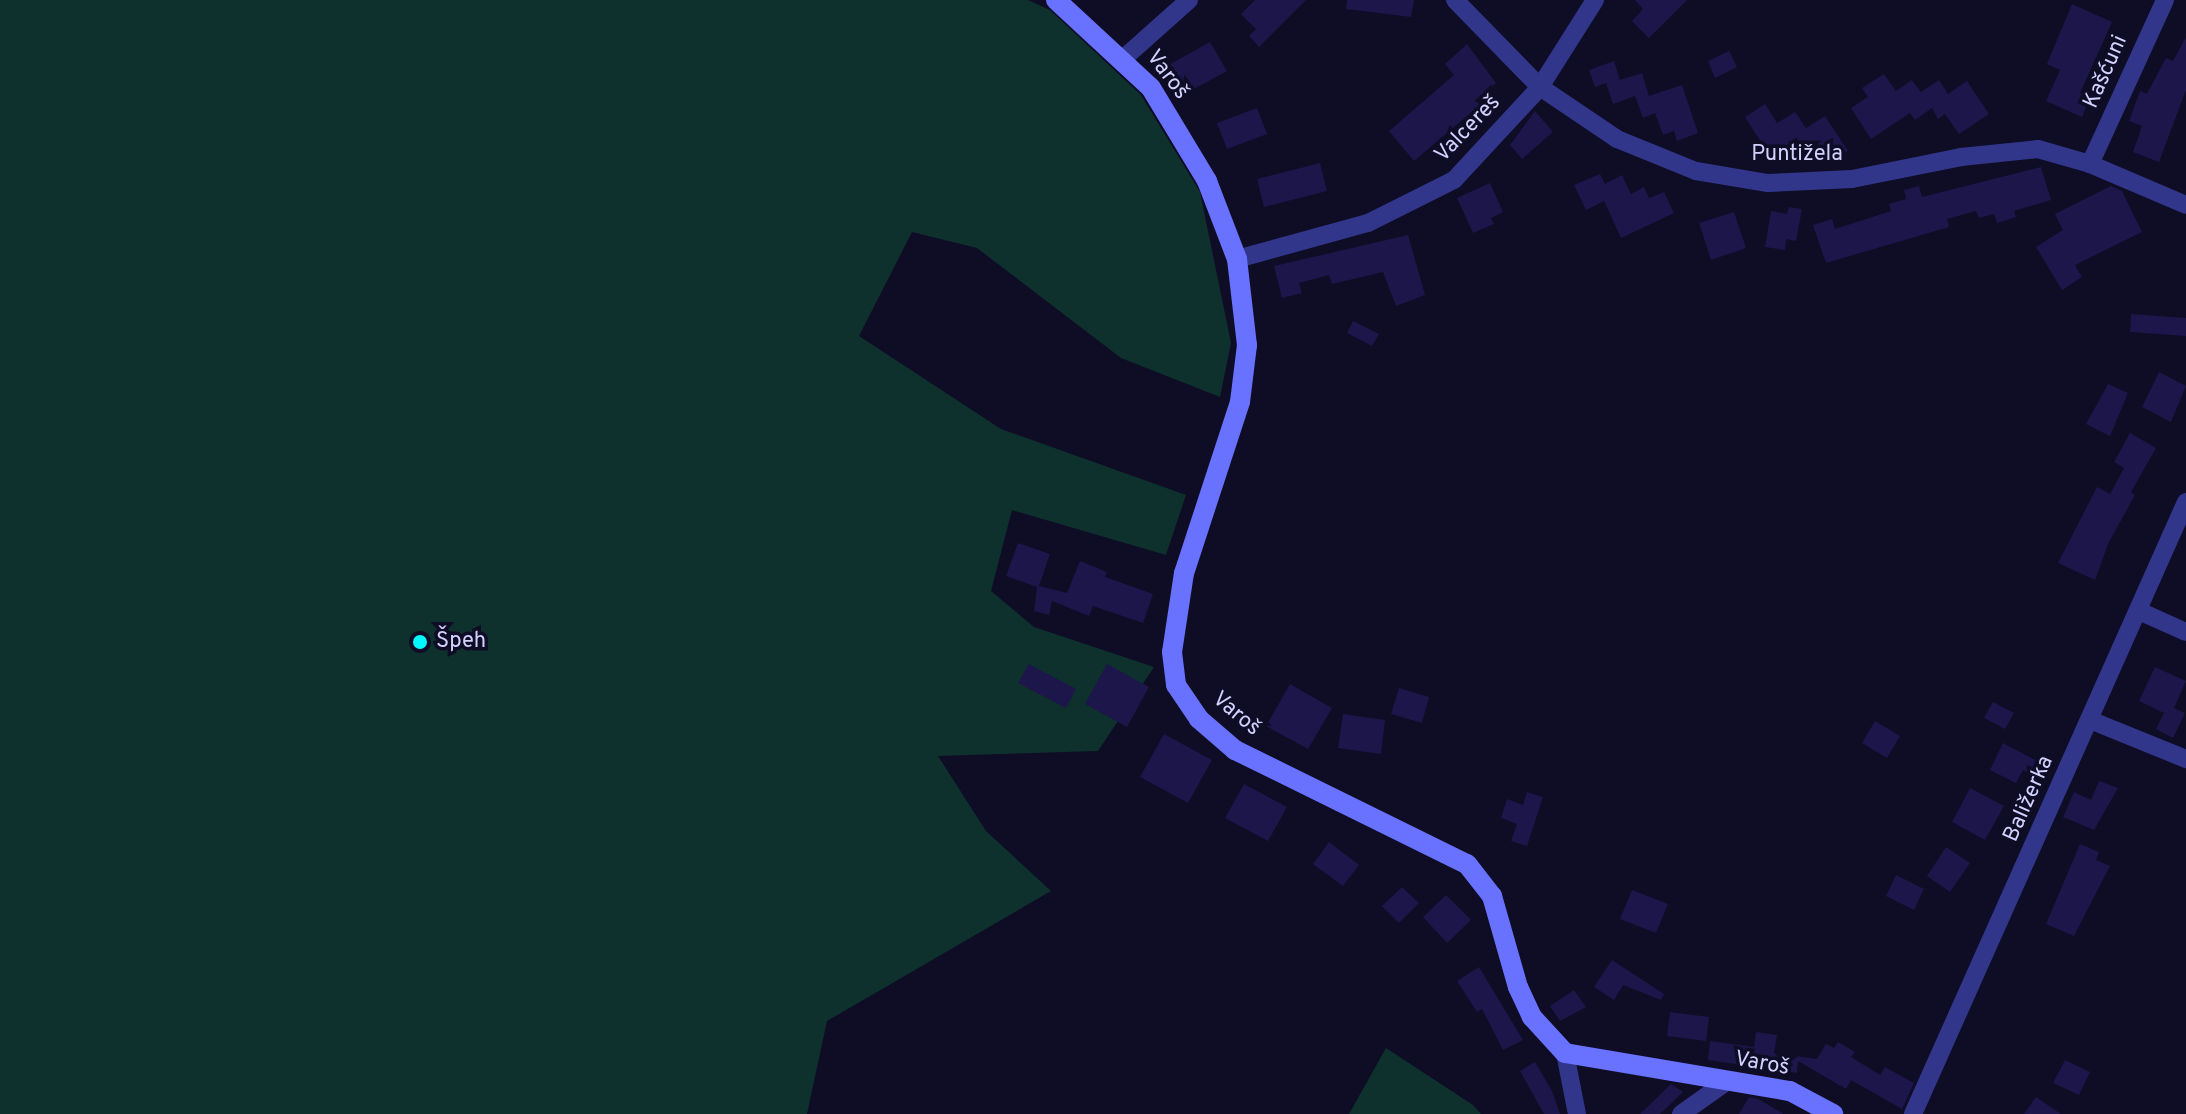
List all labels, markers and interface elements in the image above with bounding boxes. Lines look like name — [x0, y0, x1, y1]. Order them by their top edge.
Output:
street label: Kašćuni — [2078, 31, 2134, 113]
street label: Varoš — [1140, 45, 1194, 105]
street label: Valcereš — [1430, 90, 1506, 168]
street label: Puntižela — [1751, 142, 1843, 168]
place label: Špeh — [436, 629, 486, 655]
marker: Špeh — [411, 633, 429, 651]
street label: Varoš — [1206, 686, 1266, 742]
street label: Baližerka — [1998, 752, 2060, 846]
street label: Varoš — [1733, 1046, 1791, 1082]

